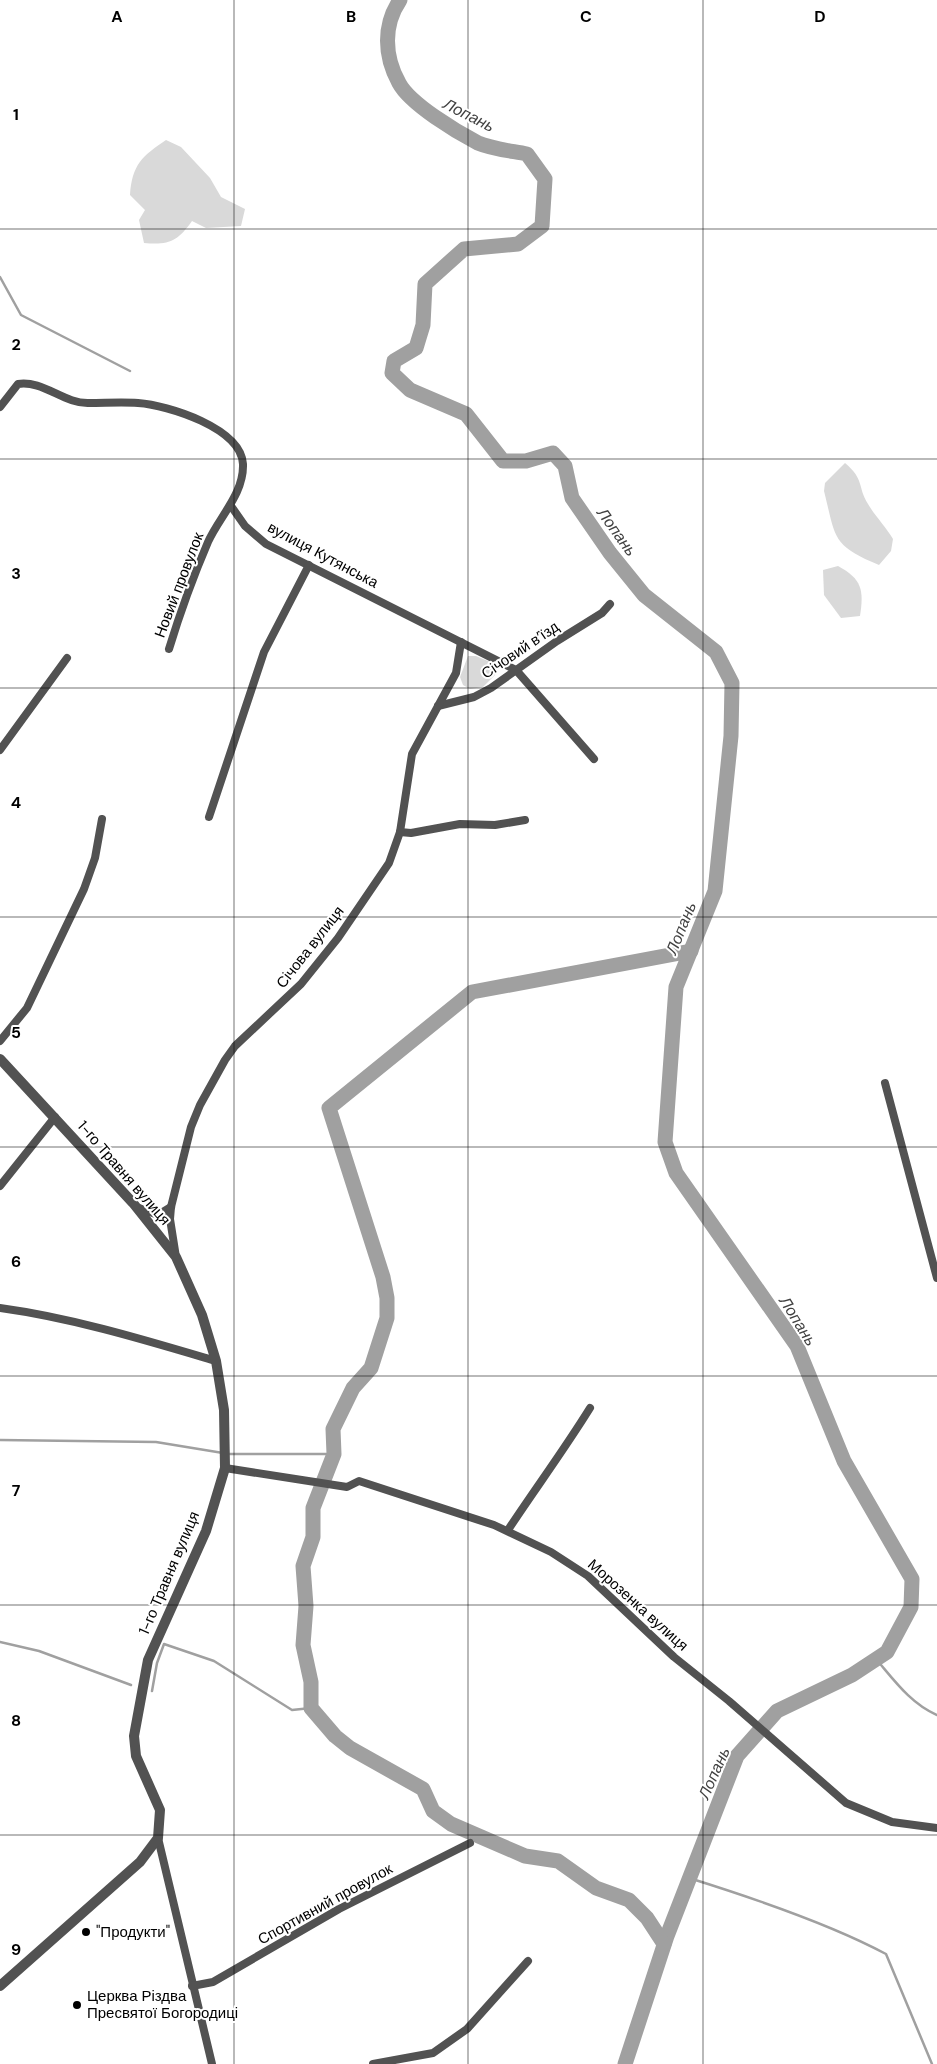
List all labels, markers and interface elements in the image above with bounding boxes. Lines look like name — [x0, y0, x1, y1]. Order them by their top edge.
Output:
text: A — [111, 6, 123, 27]
text: B — [346, 6, 356, 27]
text: C — [580, 6, 592, 27]
text: D — [814, 6, 826, 27]
water label: Лопань — [439, 93, 498, 137]
text: 1 — [13, 104, 19, 125]
text: 2 — [11, 334, 21, 355]
water label: Лопань — [592, 503, 642, 560]
street label: вулиця Кутянська — [264, 517, 382, 593]
street label: Новий провулок — [150, 529, 208, 641]
text: 3 — [11, 563, 21, 584]
street label: Січовий в’їзд — [477, 617, 563, 683]
text: 4 — [11, 792, 21, 813]
water label: Лопань — [661, 899, 701, 958]
street label: Січова вулиця — [272, 902, 348, 992]
text: 5 — [11, 1022, 21, 1043]
street label: 1-го Травня вулиця — [73, 1117, 175, 1229]
text: 6 — [11, 1251, 21, 1272]
water label: Лопань — [774, 1291, 821, 1350]
text: 7 — [12, 1480, 21, 1501]
street label: 1-го Травня вулиця — [134, 1508, 204, 1638]
street label: Морозенка вулиця — [583, 1554, 693, 1656]
text: 8 — [11, 1710, 21, 1731]
water label: Лопань — [693, 1744, 735, 1803]
street label: Спортивний провулок — [254, 1858, 396, 1949]
place label: "Продукти" — [96, 1922, 170, 1942]
marker: "Продукти" — [80, 1926, 92, 1938]
text: 9 — [11, 1939, 21, 1960]
place label: Церква Різдва Пресвятої Богородиці — [87, 1986, 238, 2023]
marker: Церква Різдва Пресвятої Богородиці — [71, 1999, 83, 2011]

